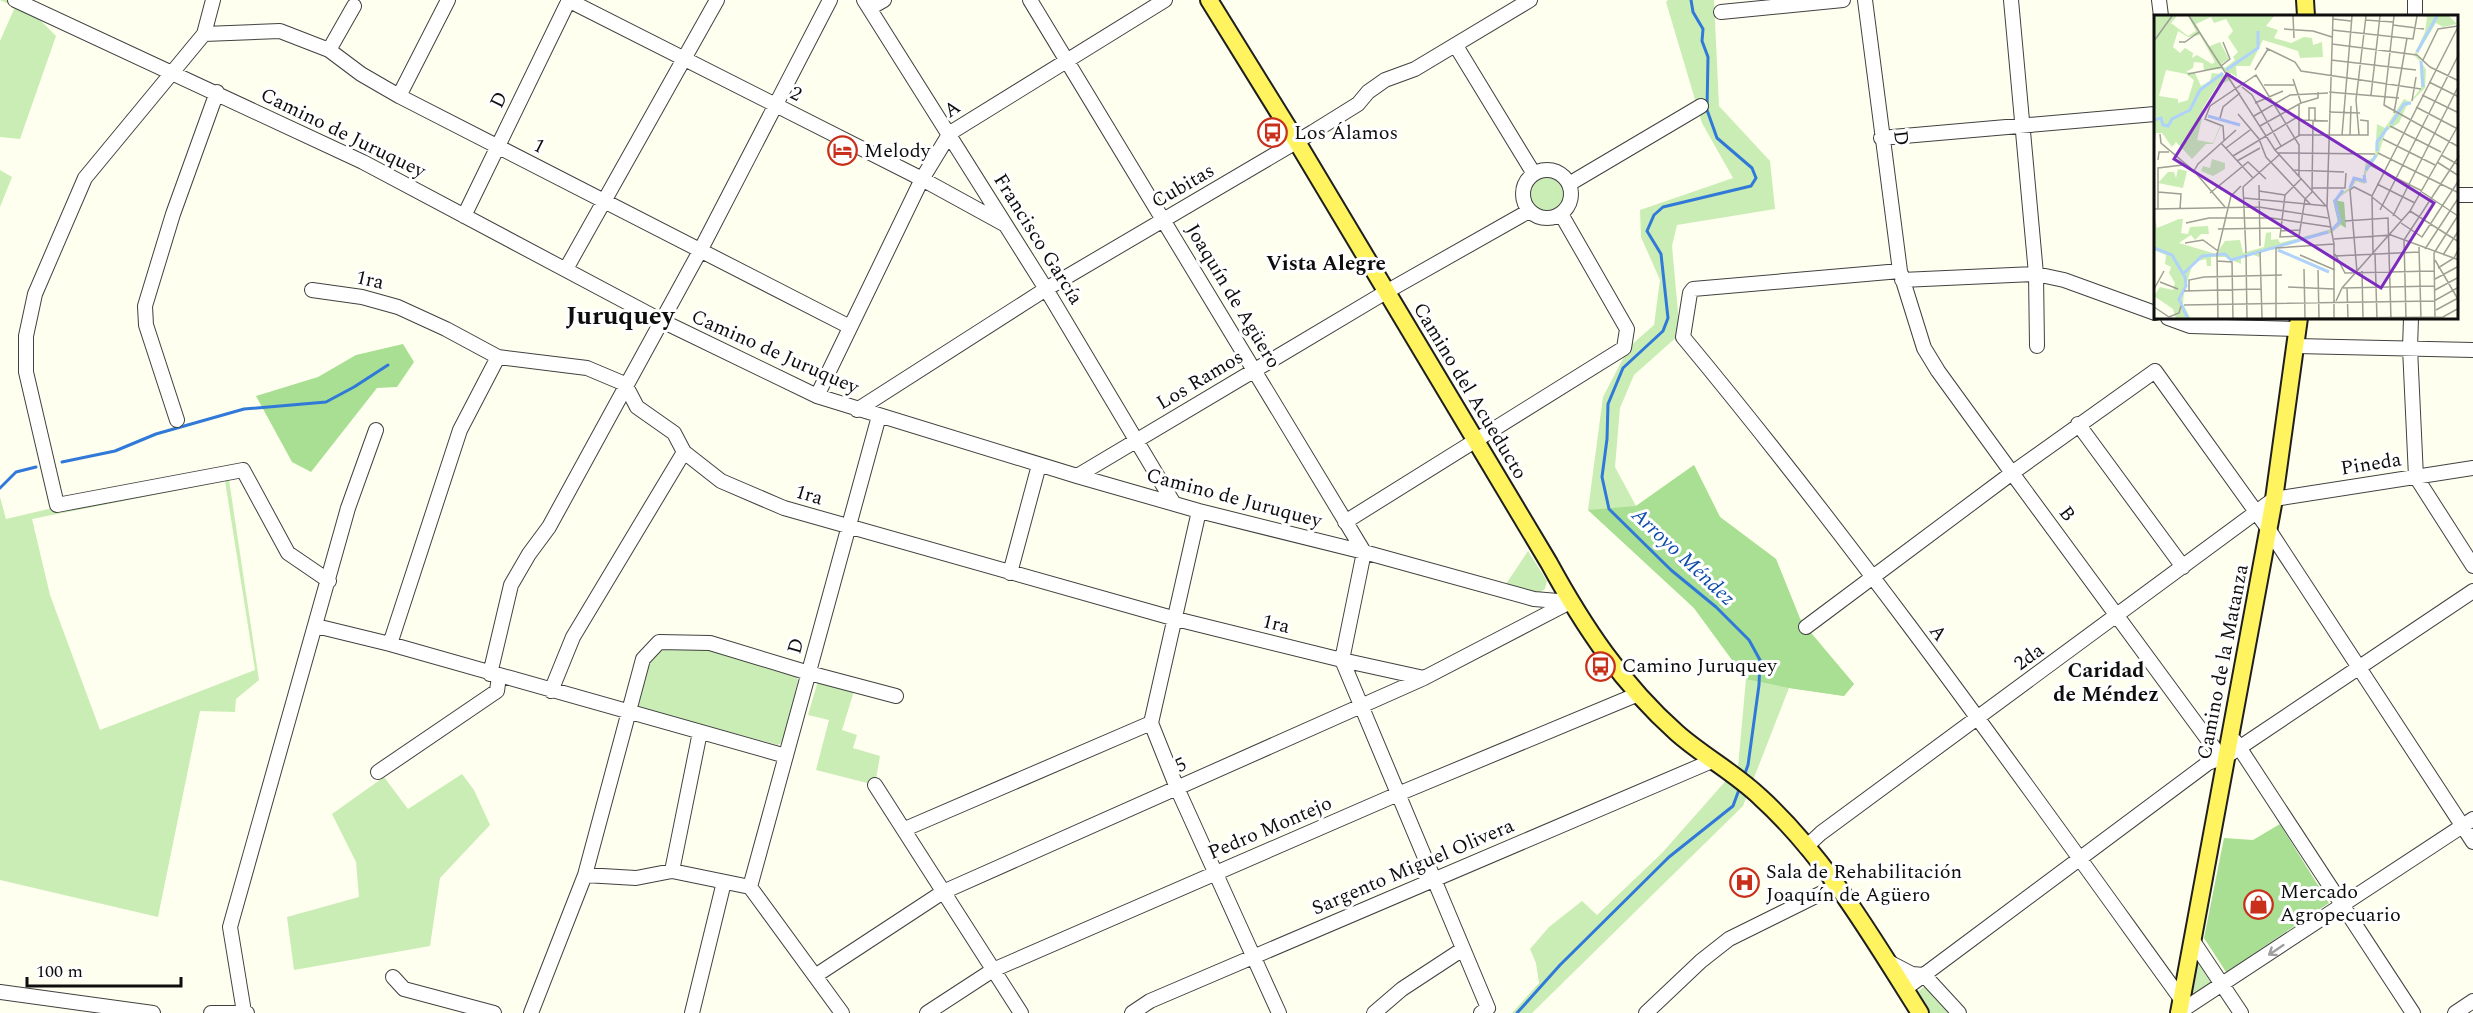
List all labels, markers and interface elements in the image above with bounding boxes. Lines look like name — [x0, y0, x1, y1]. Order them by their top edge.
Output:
inset map — [2154, 15, 2458, 320]
street label: 2 — [785, 78, 807, 110]
street label: Camino de Juruquey — [255, 80, 432, 187]
street label: D — [482, 86, 516, 114]
street label: A — [937, 92, 967, 126]
bus stop icon: Los Álamos — [1257, 117, 1289, 149]
place label: Los Álamos — [1294, 118, 1398, 148]
street label: D — [1885, 128, 1917, 148]
street label: 1 — [528, 130, 550, 162]
hotel icon: Melody — [827, 135, 859, 167]
place label: Melody — [864, 136, 932, 166]
street label: Cubitas — [1146, 156, 1220, 216]
street label: Francisco García — [986, 168, 1091, 311]
street label: Joaquín de Agüero — [1178, 218, 1288, 374]
district label: Vista Alegre — [1266, 248, 1386, 280]
street label: 1ra — [353, 262, 387, 298]
district label: Juruquey — [566, 296, 676, 336]
street label: Camino del Acueducto — [1405, 297, 1535, 485]
street label: Camino de Juruquey — [686, 302, 865, 403]
street label: Los Ramos — [1151, 342, 1249, 418]
street label: Pineda — [2338, 444, 2404, 484]
street label: Camino de Juruquey — [1143, 460, 1326, 536]
street label: 1ra — [791, 477, 827, 513]
water label: Arroyo Méndez — [1623, 500, 1742, 614]
street label: B — [2051, 500, 2083, 528]
street label: Camino de la Matanza — [2189, 562, 2257, 762]
street label: 1ra — [1259, 606, 1293, 642]
street label: A — [1922, 618, 1954, 648]
street label: D — [780, 635, 812, 657]
street label: 2da — [2008, 636, 2051, 678]
bus stop icon: Camino Juruquey — [1585, 650, 1617, 682]
place label: Camino Juruquey — [1622, 651, 1778, 681]
district label: Caridad de Méndez — [2053, 655, 2159, 711]
street label: 5 — [1170, 749, 1192, 781]
street label: Pedro Montejo — [1203, 788, 1337, 868]
street label: Sargento Miguel Olivera — [1307, 811, 1519, 923]
place label: Sala de Rehabilitación Joaquín de Agüero — [1766, 857, 1962, 910]
hospital icon: Sala de Rehabilitación Joaquín de Agüero — [1729, 867, 1761, 899]
place label: Mercado Agropecuario — [2280, 877, 2401, 930]
shop icon: Mercado Agropecuario — [2243, 888, 2275, 920]
one-way arrow — [2269, 944, 2285, 956]
scale bar — [27, 950, 182, 988]
text: 100 m — [36, 958, 83, 985]

